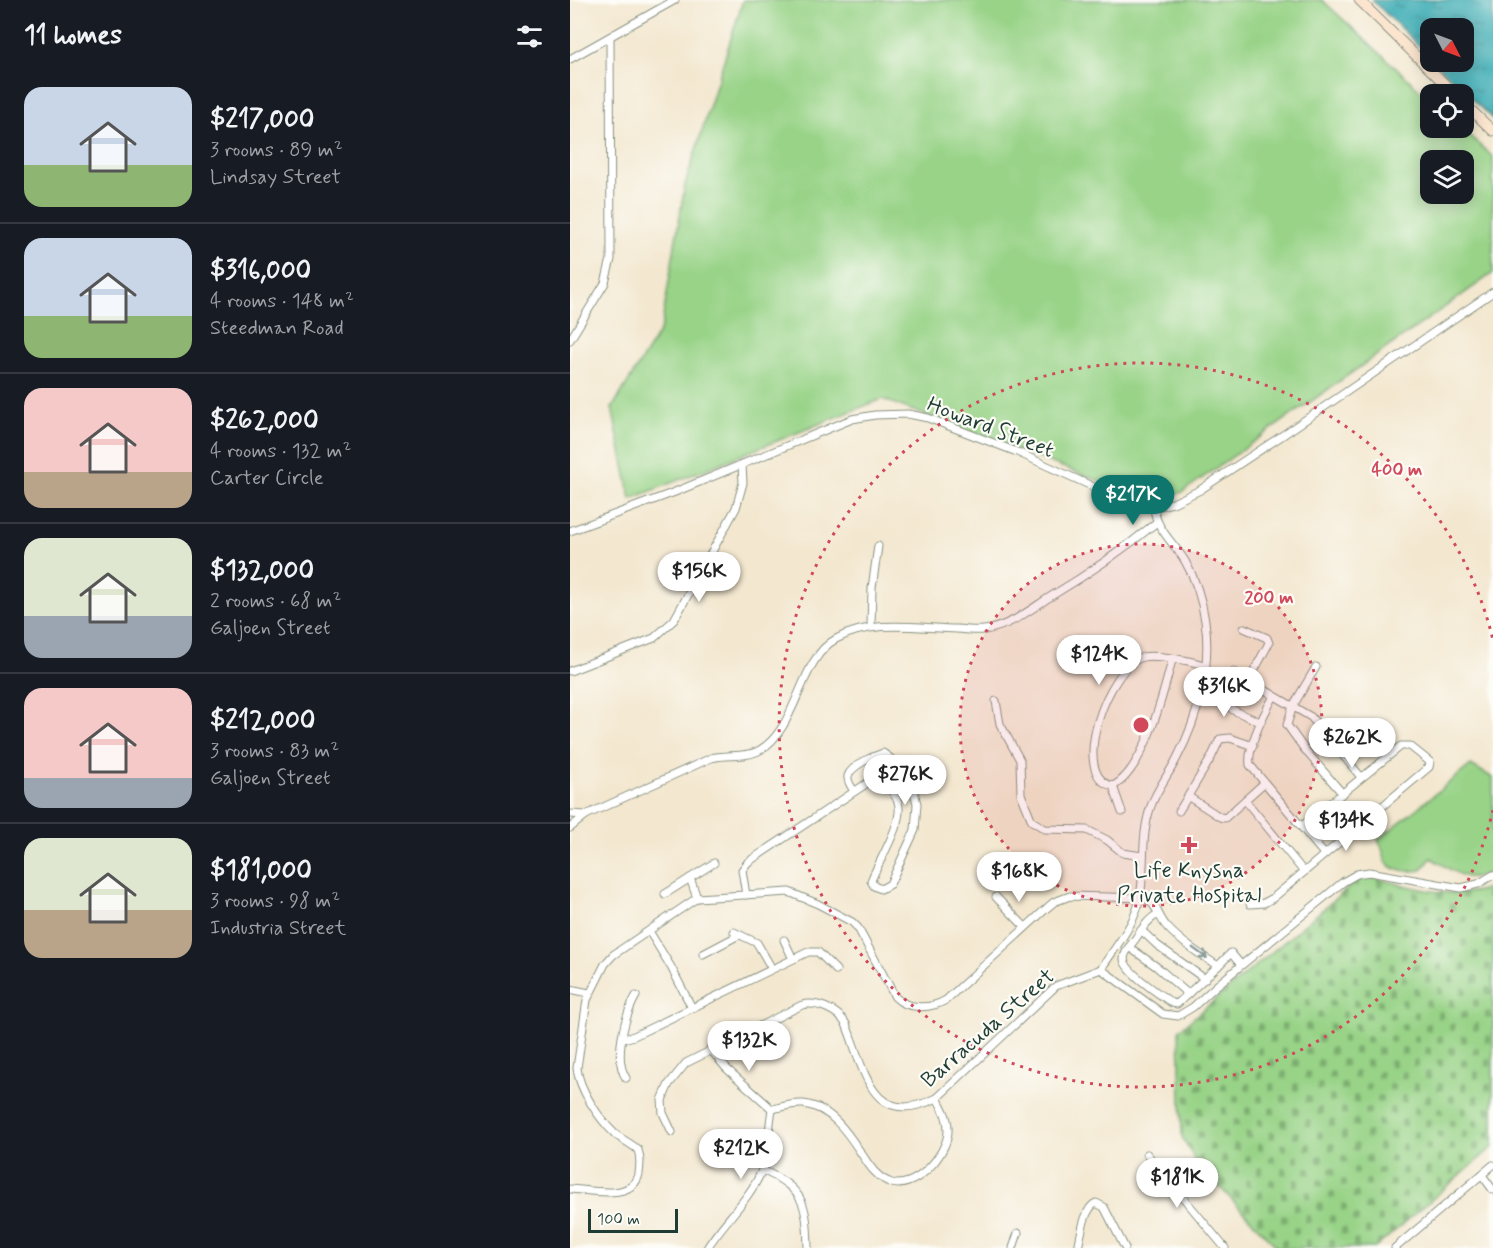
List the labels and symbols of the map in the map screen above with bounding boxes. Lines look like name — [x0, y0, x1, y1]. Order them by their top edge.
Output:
north arrow — [1420, 18, 1474, 72]
street label: Howard Street — [923, 391, 1058, 465]
text: 400 m — [1372, 458, 1422, 482]
pin: $217K — [1091, 475, 1175, 526]
pin: $156K — [657, 552, 741, 603]
text: 200 m — [1244, 586, 1294, 610]
pin: $124K — [1057, 635, 1141, 686]
pin: $316K — [1182, 667, 1266, 718]
centre of rings — [1131, 715, 1151, 735]
pin: $262K — [1310, 718, 1394, 769]
pin: $276K — [863, 755, 947, 806]
pin: $134K — [1304, 801, 1388, 852]
marker: Life Knysna Private Hospital — [1180, 836, 1198, 854]
pin: $168K — [977, 852, 1061, 903]
place label: Life Knysna Private Hospital — [1117, 857, 1261, 910]
one-way arrow — [1192, 947, 1208, 960]
street label: Barracuda Street — [916, 963, 1061, 1094]
pin: $132K — [707, 1021, 791, 1072]
pin: $212K — [699, 1129, 783, 1180]
pin: $181K — [1135, 1158, 1219, 1209]
scale bar — [588, 1206, 678, 1234]

